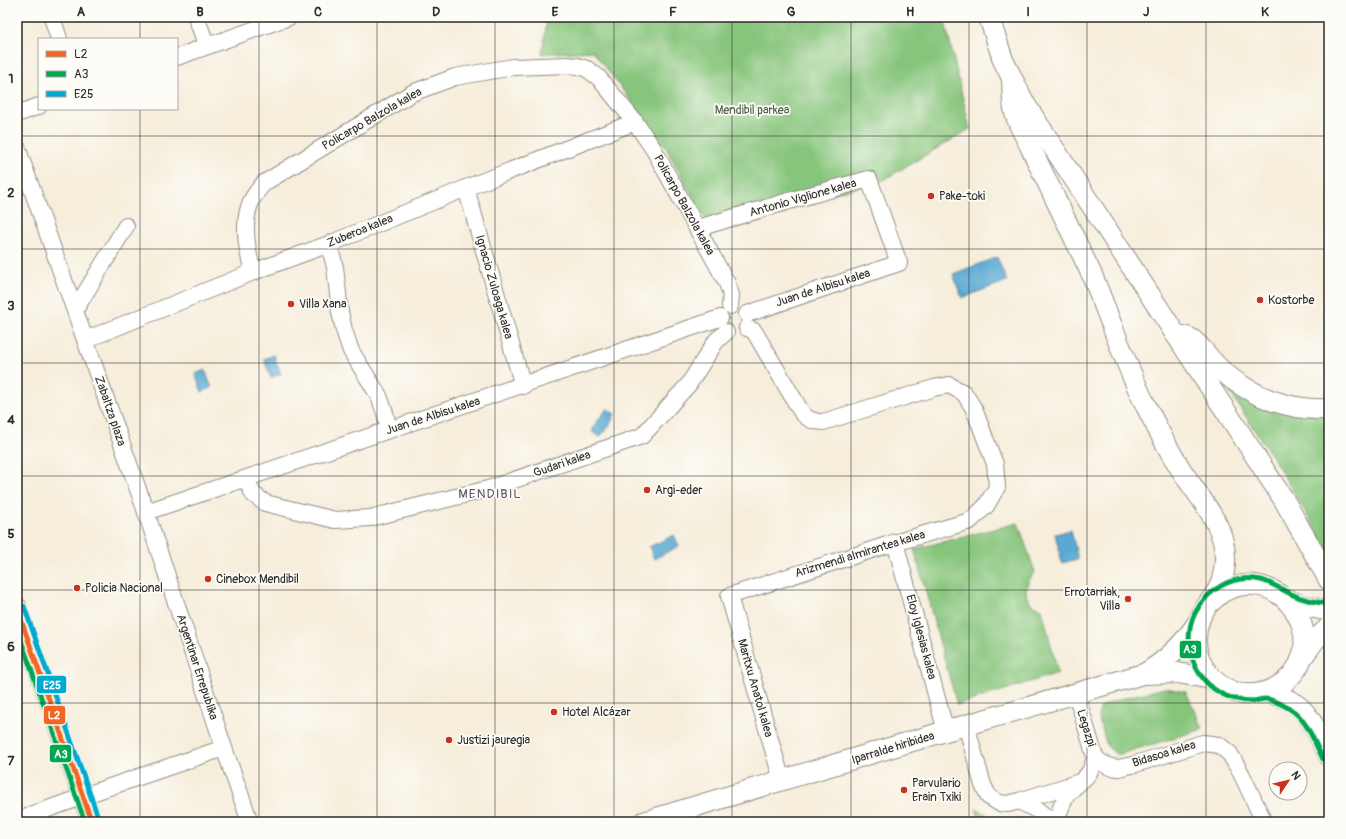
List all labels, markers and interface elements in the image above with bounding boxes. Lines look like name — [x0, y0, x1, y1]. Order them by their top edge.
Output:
text: A — [77, 4, 86, 20]
text: B — [196, 4, 204, 20]
text: C — [314, 4, 322, 20]
text: D — [432, 4, 440, 20]
text: E — [552, 4, 559, 20]
text: F — [669, 4, 677, 20]
text: G — [787, 4, 796, 20]
text: H — [906, 4, 914, 20]
text: I — [1026, 4, 1030, 20]
text: J — [1143, 4, 1149, 20]
text: K — [1261, 4, 1269, 20]
legend — [38, 38, 178, 110]
text: L2 — [74, 47, 88, 62]
text: A3 — [74, 67, 89, 82]
text: 1 — [8, 71, 14, 87]
street label: Policarpo Balzola kalea — [319, 84, 425, 154]
text: E25 — [74, 87, 93, 102]
park label: Mendibil parkea — [715, 103, 790, 118]
street label: Policarpo Balzola kalea — [650, 152, 718, 258]
street label: Antonio Viglione kalea — [748, 175, 859, 220]
text: 2 — [7, 185, 15, 201]
place label: Pake-toki — [939, 189, 985, 204]
marker: Pake-toki — [926, 191, 936, 201]
street label: Zuberoa kalea — [325, 211, 395, 251]
street label: Ignacio Zuloaga kalea — [472, 233, 516, 341]
street label: Juan de Albisu kalea — [774, 266, 872, 310]
place label: Kostorbe — [1268, 293, 1315, 308]
marker: Kostorbe — [1255, 295, 1265, 305]
place label: Villa Xana — [299, 297, 347, 312]
text: 3 — [7, 298, 15, 314]
marker: Villa Xana — [286, 299, 296, 309]
street label: Zabaltza plaza — [91, 374, 129, 448]
street label: Juan de Albisu kalea — [384, 394, 482, 438]
text: 4 — [7, 412, 15, 428]
street label: Gudari kalea — [531, 447, 593, 481]
place label: Argi-eder — [655, 483, 703, 498]
marker: Argi-eder — [642, 485, 652, 495]
district label: MENDIBIL — [458, 486, 522, 502]
text: 5 — [7, 526, 15, 542]
street label: Arizmendi almirantea kalea — [793, 527, 927, 581]
place label: Cinebox Mendibil — [216, 572, 299, 587]
marker: Cinebox Mendibil — [203, 574, 213, 584]
place label: Policia Nacional — [85, 581, 163, 596]
marker: Policia Nacional — [72, 583, 82, 593]
place label: Errotarriak, Villa — [1064, 585, 1120, 614]
street label: Eloy Iglesias kalea — [902, 593, 940, 682]
marker: Errotarriak, Villa — [1123, 594, 1133, 604]
street label: Argentinar Errepublika — [173, 612, 221, 722]
street label: Maritxu Anatol kalea — [734, 637, 776, 739]
text: 6 — [7, 639, 15, 655]
line badge: A3 — [1179, 640, 1202, 659]
text: A3 — [1183, 643, 1197, 656]
line badge: E25 — [36, 675, 67, 694]
text: E25 — [43, 679, 61, 692]
line badge: L2 — [43, 705, 66, 725]
place label: Hotel Alcázar — [562, 705, 631, 720]
marker: Hotel Alcázar — [549, 707, 559, 717]
street label: Legazpi — [1073, 707, 1099, 749]
text: L2 — [48, 709, 60, 722]
street label: Iparralde hiribidea — [850, 728, 937, 768]
place label: Justizi jauregia — [457, 733, 530, 748]
marker: Justizi jauregia — [444, 735, 454, 745]
street label: Bidasoa kalea — [1131, 737, 1198, 771]
line badge: A3 — [49, 744, 72, 763]
text: A3 — [54, 748, 68, 761]
text: 7 — [8, 753, 15, 769]
north arrow — [1268, 761, 1308, 801]
text: N — [1288, 769, 1304, 783]
place label: Parvulario Erain Txiki — [912, 776, 961, 805]
marker: Parvulario Erain Txiki — [899, 785, 909, 795]

